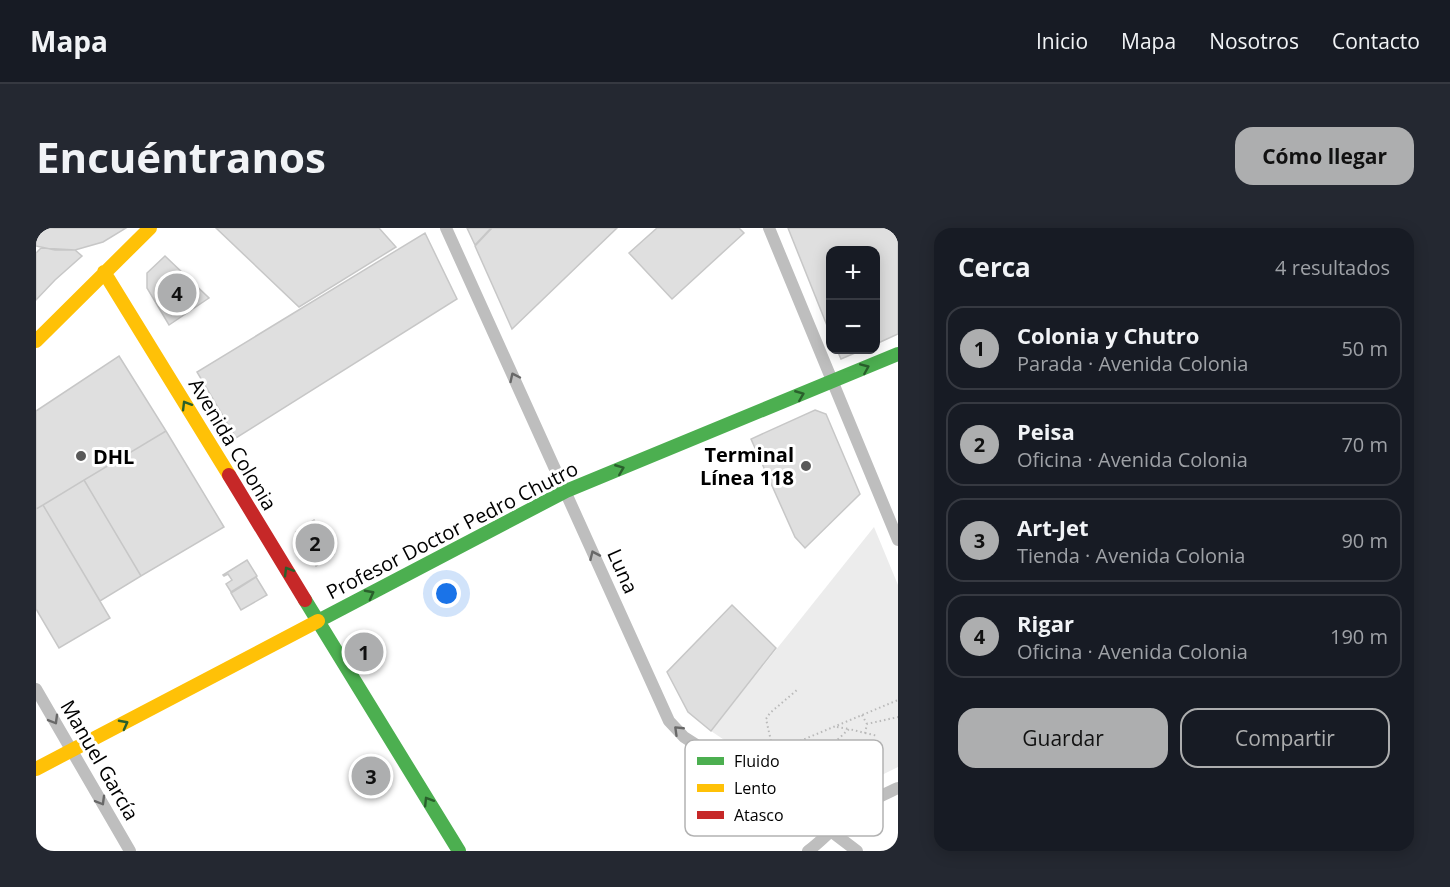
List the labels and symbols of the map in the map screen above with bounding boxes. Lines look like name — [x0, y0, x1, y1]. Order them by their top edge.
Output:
pin: 4 — [158, 270, 196, 316]
one-way arrow — [859, 363, 870, 375]
street label: Avenida Colonia — [183, 373, 283, 515]
one-way arrow — [509, 373, 521, 384]
one-way arrow — [794, 390, 805, 402]
one-way arrow — [182, 401, 194, 411]
place label: Terminal Línea 118 — [700, 441, 794, 491]
place label: DHL — [93, 443, 134, 470]
marker: DHL — [74, 449, 88, 463]
street label: Profesor Doctor Pedro Chutro — [322, 455, 582, 605]
marker: Terminal Línea 118 — [799, 459, 813, 473]
one-way arrow — [614, 464, 625, 476]
pin: 2 — [296, 520, 334, 566]
street label: Luna — [601, 544, 645, 598]
one-way arrow — [589, 551, 601, 562]
one-way arrow — [283, 567, 295, 577]
your location — [432, 579, 461, 608]
one-way arrow — [364, 590, 374, 601]
pin: 1 — [344, 630, 384, 674]
street label: Manuel García — [55, 695, 145, 825]
one-way arrow — [47, 714, 58, 724]
one-way arrow — [118, 720, 128, 731]
one-way arrow — [674, 727, 685, 737]
legend — [685, 740, 883, 836]
text: Fluido — [734, 750, 780, 772]
pin: 3 — [352, 754, 390, 798]
text: Lento — [734, 777, 776, 799]
one-way arrow — [94, 795, 105, 805]
one-way arrow — [423, 797, 435, 807]
text: Atasco — [734, 804, 784, 826]

